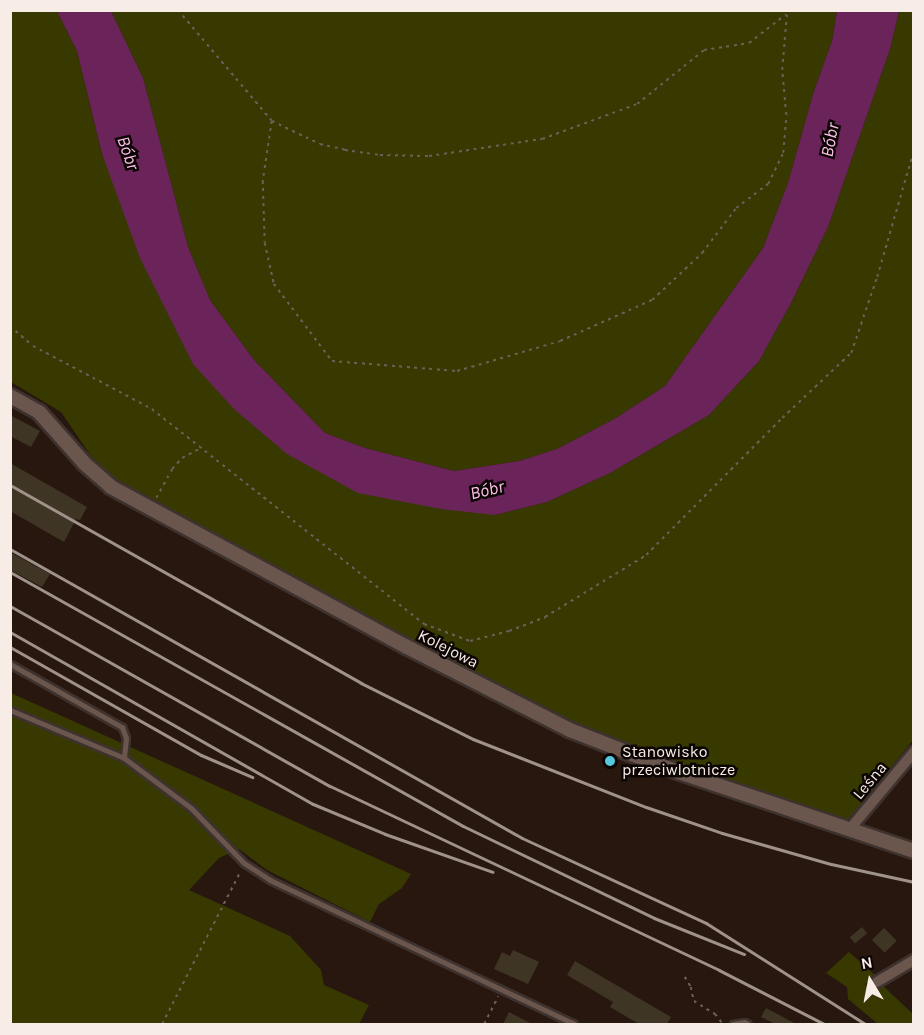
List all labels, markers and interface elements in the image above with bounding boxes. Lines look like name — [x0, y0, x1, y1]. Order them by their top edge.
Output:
water label: Bóbr — [816, 121, 844, 159]
water label: Bóbr — [112, 133, 144, 173]
water label: Bóbr — [468, 476, 506, 504]
street label: Kolejowa — [415, 626, 481, 672]
place label: Stanowisko przeciwlotnicze — [622, 742, 735, 780]
marker: Stanowisko przeciwlotnicze — [603, 754, 617, 768]
street label: Leśna — [849, 759, 891, 803]
north arrow — [840, 951, 900, 1011]
text: N — [859, 952, 874, 973]

